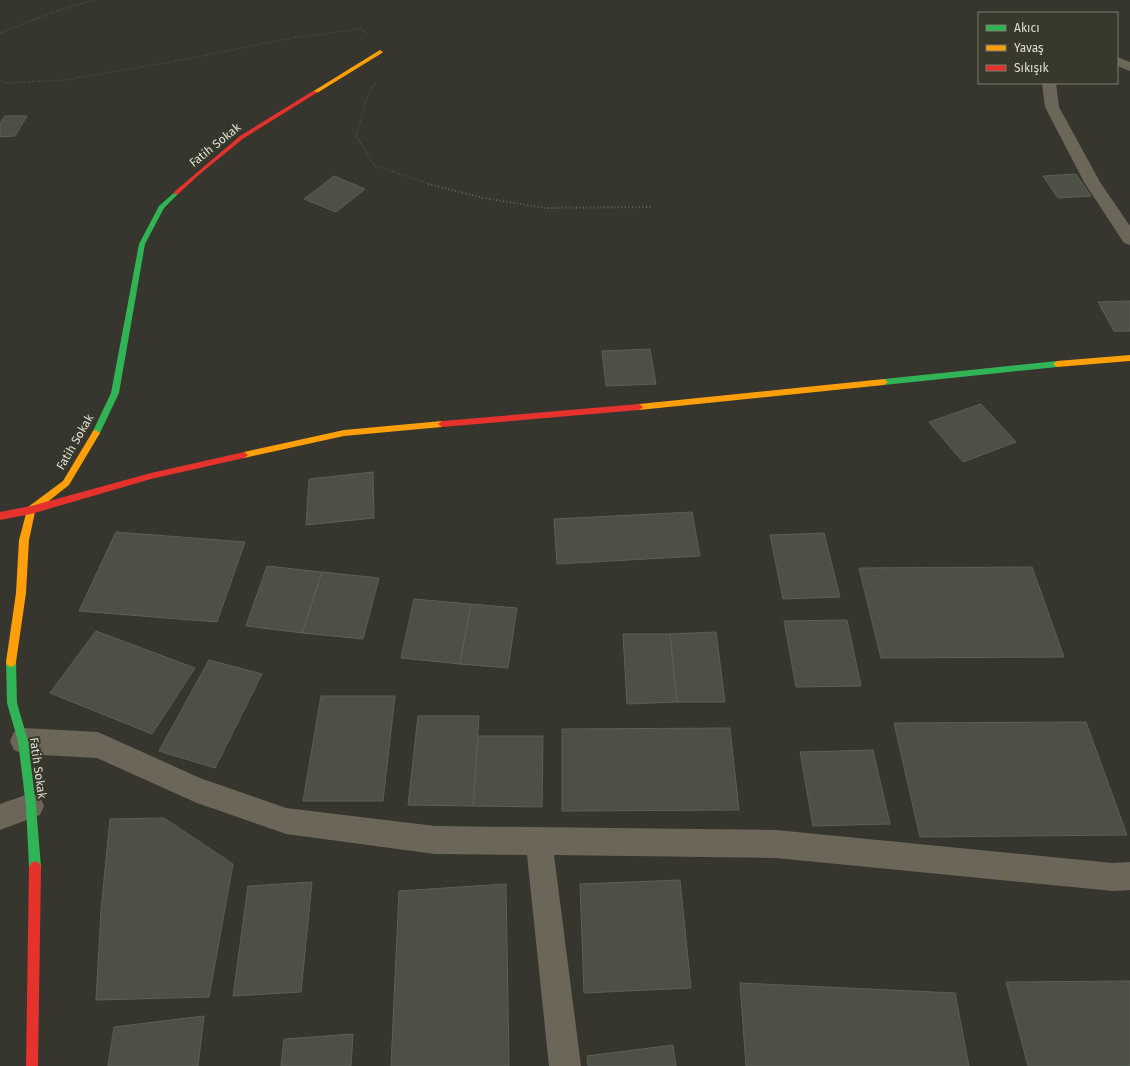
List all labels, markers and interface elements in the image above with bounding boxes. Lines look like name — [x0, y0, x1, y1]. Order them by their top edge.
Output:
legend — [978, 12, 1118, 84]
text: Akıcı — [1014, 21, 1040, 35]
text: Yavaş — [1014, 41, 1044, 55]
text: Sıkışık — [1014, 61, 1049, 75]
street label: Fatih Sokak — [187, 120, 244, 170]
street label: Fatih Sokak — [53, 411, 97, 472]
street label: Fatih Sokak — [27, 736, 49, 800]

